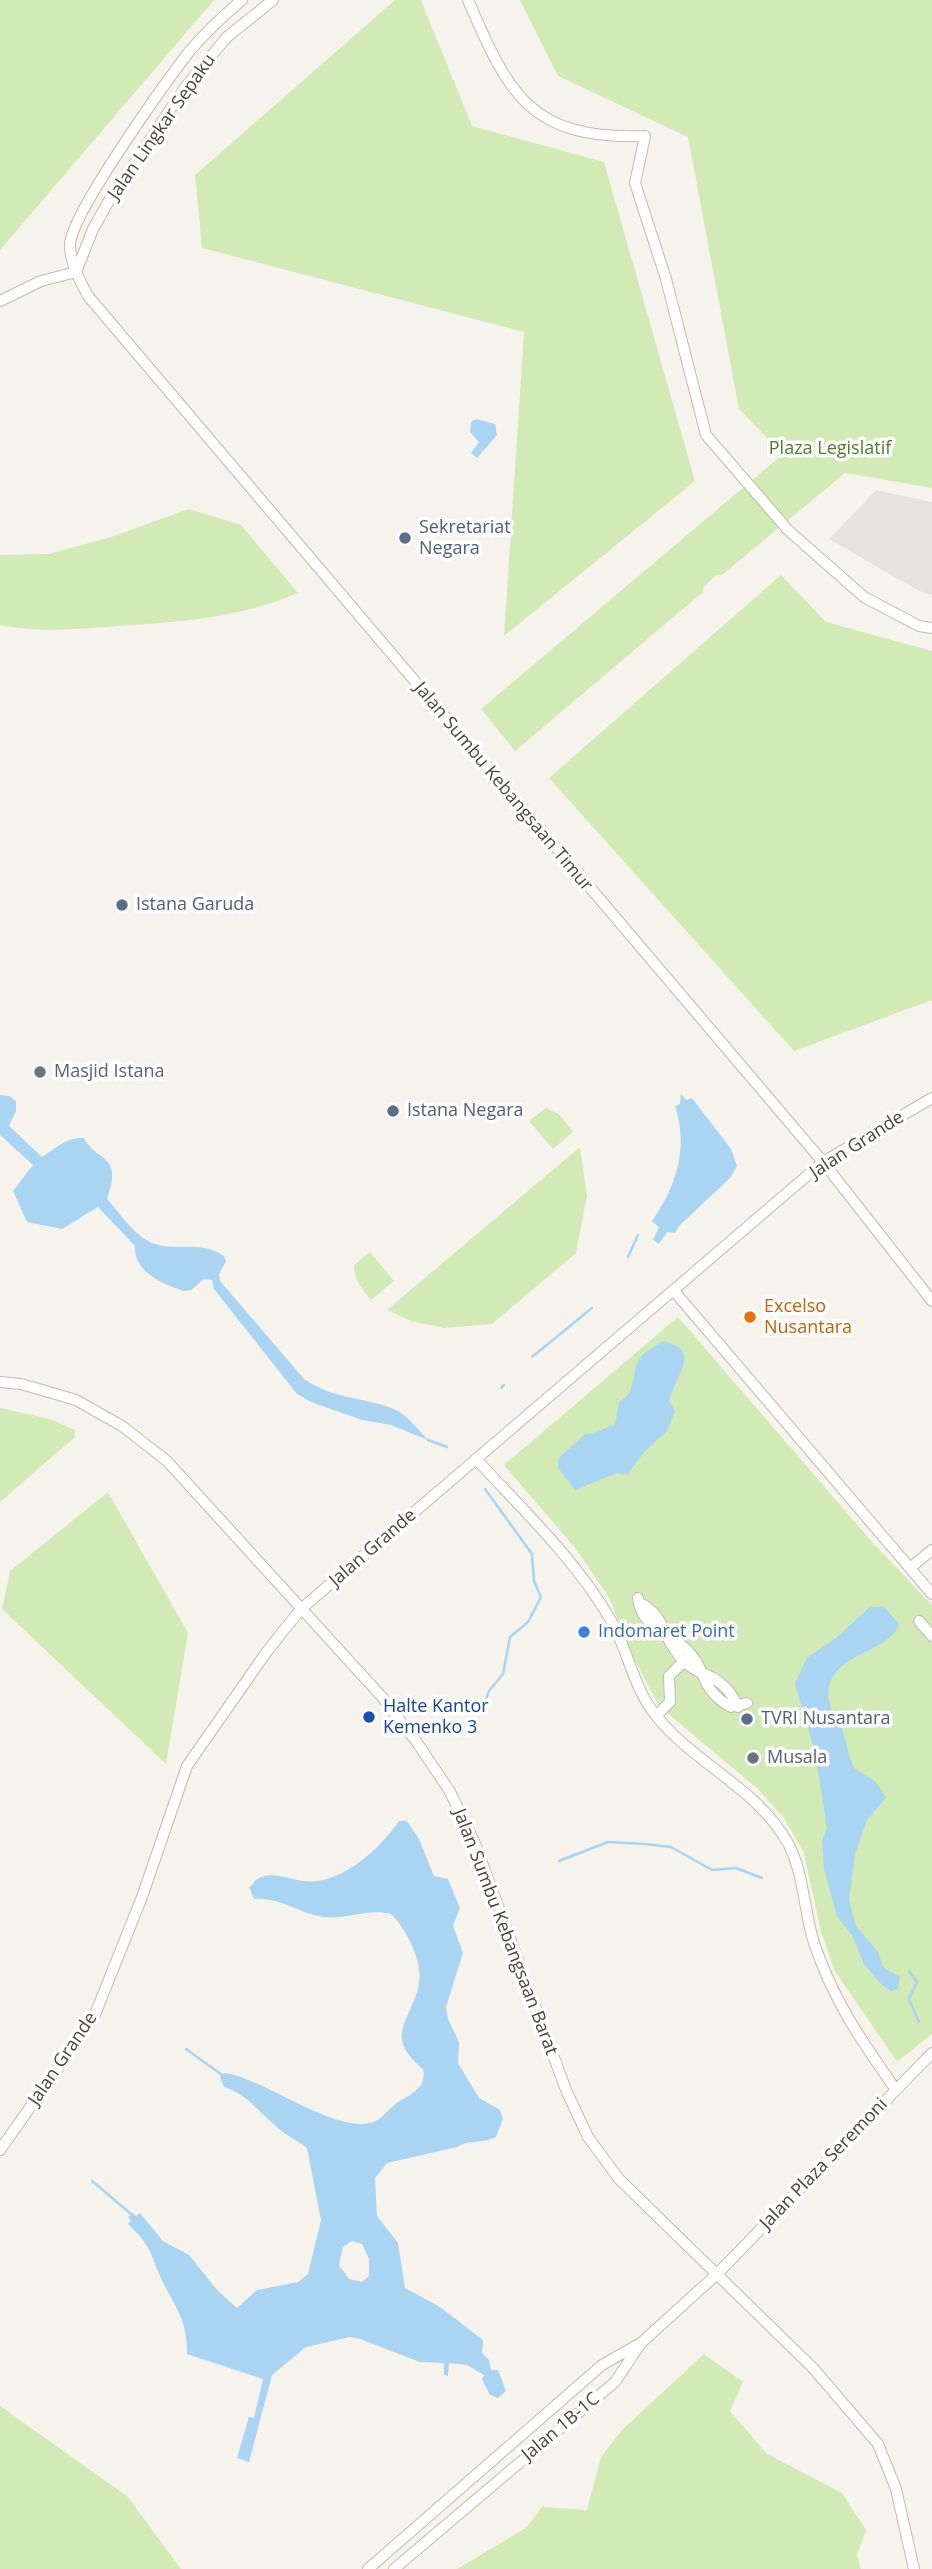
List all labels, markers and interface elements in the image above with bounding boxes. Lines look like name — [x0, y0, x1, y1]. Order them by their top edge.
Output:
street label: Jalan Lingkar Sepaku — [104, 50, 220, 204]
park label: Plaza Legislatif — [769, 438, 891, 460]
place label: Sekretariat Negara — [419, 517, 511, 560]
marker: Sekretariat Negara — [397, 530, 413, 546]
street label: Jalan Sumbu Kebangsaan Timur — [409, 678, 597, 896]
place label: Istana Garuda — [136, 894, 254, 916]
marker: Istana Garuda — [114, 897, 130, 913]
place label: Masjid Istana — [54, 1061, 165, 1083]
marker: Masjid Istana — [32, 1064, 48, 1080]
place label: Istana Negara — [407, 1100, 524, 1122]
marker: Istana Negara — [385, 1103, 401, 1119]
street label: Jalan Grande — [806, 1107, 908, 1183]
place label: Excelso Nusantara — [764, 1296, 852, 1338]
marker: Excelso Nusantara — [742, 1309, 758, 1325]
street label: Jalan Grande — [325, 1505, 421, 1591]
place label: Indomaret Point — [598, 1621, 735, 1643]
marker: Indomaret Point — [576, 1624, 592, 1640]
place label: Halte Kantor Kemenko 3 — [383, 1696, 489, 1738]
place label: TVRI Nusantara — [761, 1708, 890, 1730]
marker: Halte Kantor Kemenko 3 — [361, 1709, 377, 1725]
marker: TVRI Nusantara — [739, 1711, 755, 1727]
place label: Musala — [767, 1747, 827, 1769]
marker: Musala — [745, 1750, 761, 1766]
street label: Jalan Sumbu Kebangsaan Barat — [448, 1806, 562, 2058]
street label: Jalan Grande — [24, 2008, 102, 2110]
street label: Jalan Plaza Seremoni — [756, 2094, 892, 2234]
street label: Jalan 1B-1C — [518, 2388, 604, 2466]

